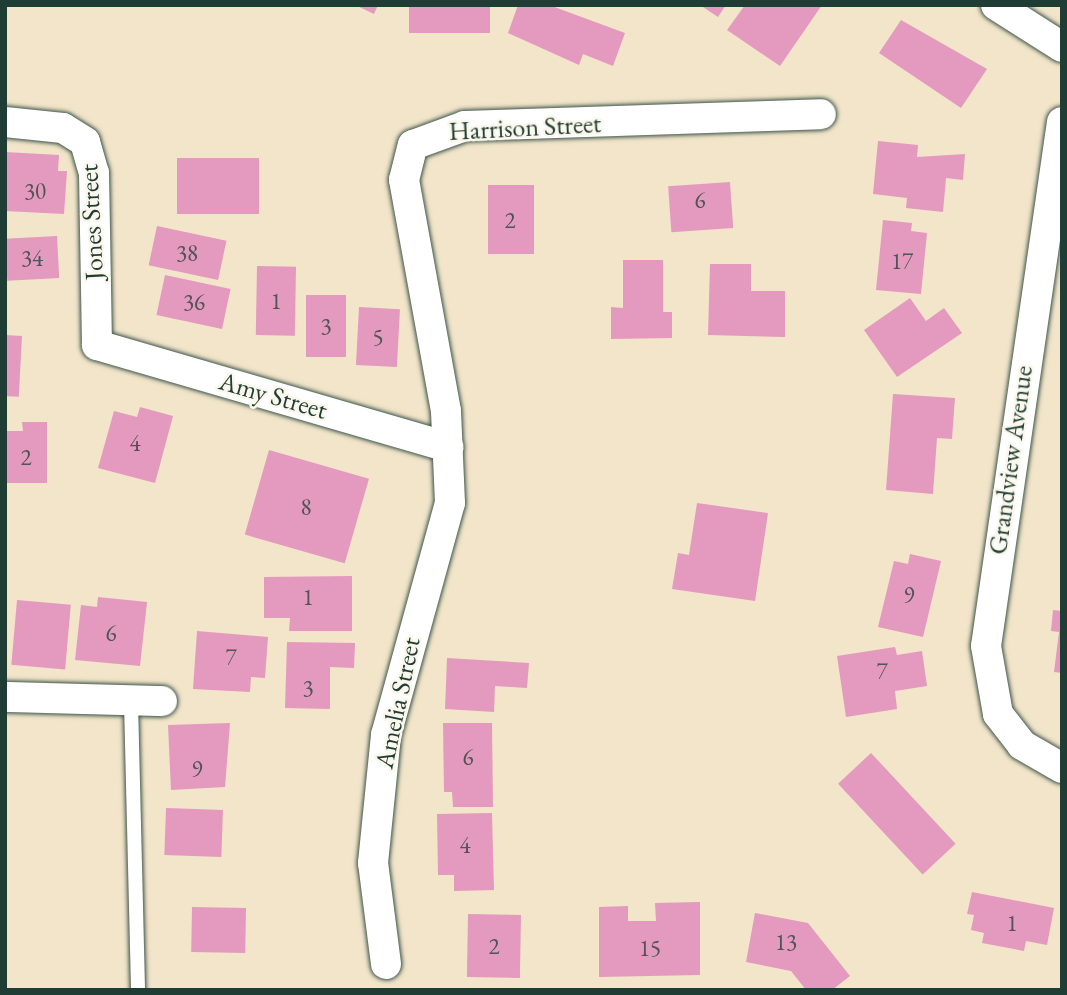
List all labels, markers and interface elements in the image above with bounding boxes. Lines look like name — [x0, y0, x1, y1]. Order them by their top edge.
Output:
street label: Harrison Street — [448, 108, 602, 148]
street label: Jones Street — [73, 163, 111, 281]
house number: 30 — [24, 177, 46, 205]
house number: 6 — [694, 186, 706, 214]
house number: 2 — [504, 206, 516, 234]
house number: 38 — [176, 239, 198, 267]
house number: 34 — [21, 244, 43, 272]
house number: 17 — [891, 247, 913, 275]
house number: 1 — [270, 287, 282, 315]
house number: 36 — [183, 288, 205, 316]
house number: 3 — [320, 312, 332, 340]
house number: 5 — [372, 323, 384, 351]
street label: Grandview Avenue — [982, 364, 1040, 556]
street label: Amy Street — [215, 366, 331, 426]
house number: 4 — [129, 429, 141, 457]
house number: 2 — [20, 443, 32, 471]
house number: 8 — [300, 493, 312, 521]
house number: 9 — [903, 581, 915, 609]
house number: 1 — [302, 583, 314, 611]
house number: 6 — [105, 619, 117, 647]
street label: Amelia Street — [369, 634, 427, 772]
house number: 7 — [225, 643, 237, 671]
house number: 7 — [876, 657, 888, 685]
house number: 3 — [302, 674, 314, 702]
house number: 6 — [462, 743, 474, 771]
house number: 9 — [191, 755, 203, 783]
house number: 4 — [459, 831, 471, 859]
house number: 1 — [1006, 909, 1018, 937]
house number: 13 — [775, 928, 797, 956]
house number: 2 — [488, 932, 500, 960]
house number: 15 — [639, 934, 661, 962]

